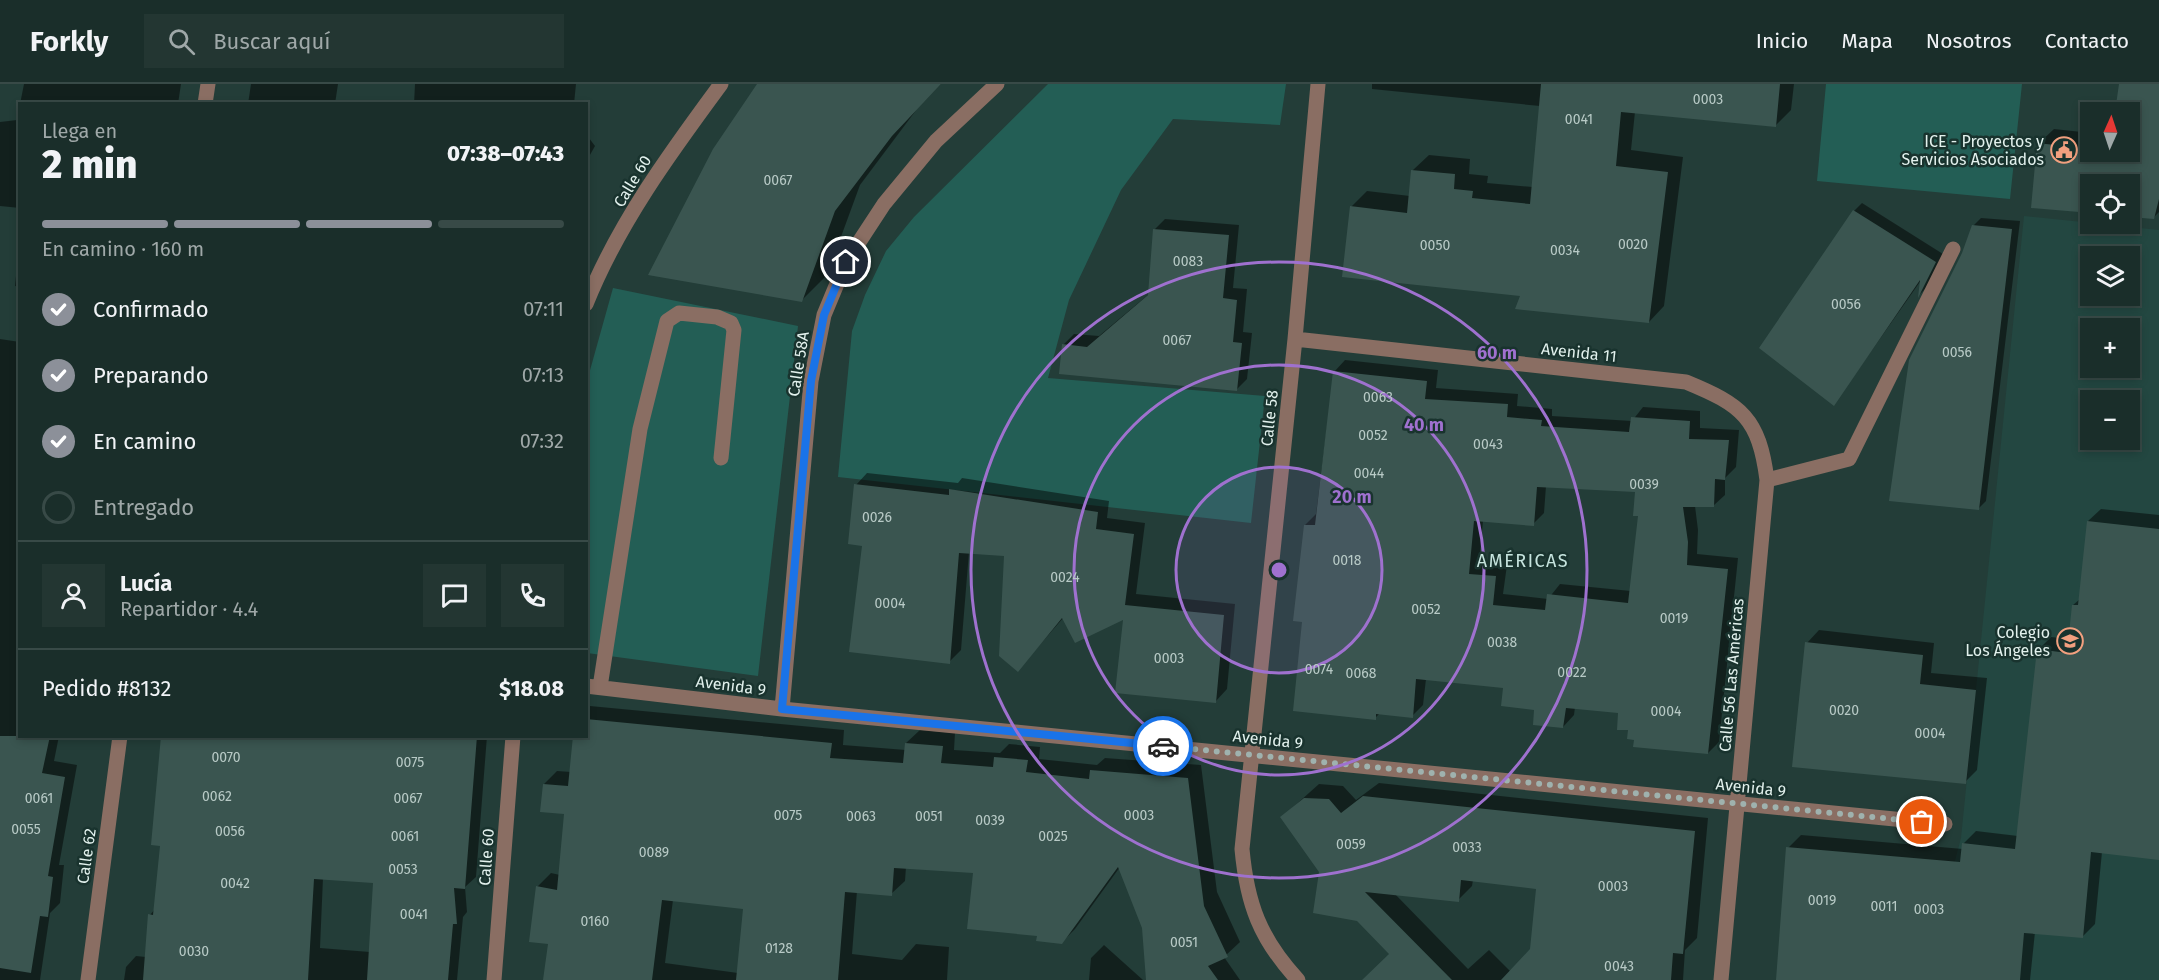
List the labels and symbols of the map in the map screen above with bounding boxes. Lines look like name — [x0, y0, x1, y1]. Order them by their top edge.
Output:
house number: 0003 — [1693, 91, 1723, 108]
north arrow — [2080, 102, 2140, 162]
house number: 0041 — [1565, 111, 1593, 128]
place label: ICE - Proyectos y Servicios Asociados — [1902, 132, 2044, 169]
public building icon: ICE - Proyectos y Servicios Asociados — [2049, 135, 2079, 165]
street label: Calle 60 — [610, 152, 655, 211]
house number: 0067 — [764, 172, 792, 189]
pin — [820, 236, 871, 287]
house number: 0020 — [1618, 236, 1648, 253]
house number: 0050 — [1420, 237, 1450, 254]
house number: 0034 — [1550, 242, 1580, 259]
house number: 0083 — [1173, 253, 1203, 270]
house number: 0056 — [1831, 296, 1861, 313]
street label: Calle 58A — [784, 329, 813, 398]
house number: 0067 — [1163, 332, 1191, 349]
street label: Avenida 11 — [1540, 339, 1618, 366]
text: 60 m — [1477, 342, 1517, 364]
house number: 0056 — [1942, 344, 1972, 361]
street label: Calle 58 — [1257, 389, 1282, 447]
house number: 0063 — [1363, 389, 1393, 406]
text: 40 m — [1404, 414, 1444, 436]
house number: 0052 — [1358, 427, 1388, 444]
house number: 0043 — [1473, 436, 1503, 453]
house number: 0044 — [1354, 465, 1385, 482]
house number: 0039 — [1629, 476, 1659, 493]
text: 20 m — [1332, 486, 1372, 508]
house number: 0026 — [862, 509, 892, 526]
district label: AMÉRICAS — [1477, 549, 1569, 572]
house number: 0018 — [1332, 552, 1362, 569]
centre of rings — [1269, 560, 1289, 580]
house number: 0024 — [1050, 569, 1080, 586]
house number: 0004 — [875, 595, 906, 612]
street label: Calle 56 Las Américas — [1715, 597, 1748, 753]
house number: 0052 — [1411, 601, 1441, 618]
house number: 0019 — [1660, 610, 1688, 627]
place label: Colegio Los Ángeles — [1965, 623, 2050, 660]
school or university icon: Colegio Los Ángeles — [2055, 626, 2085, 656]
house number: 0038 — [1487, 634, 1517, 651]
house number: 0003 — [1154, 650, 1184, 667]
house number: 0074 — [1305, 661, 1334, 678]
house number: 0022 — [1557, 664, 1587, 681]
house number: 0068 — [1346, 665, 1377, 682]
street label: Avenida 9 — [695, 672, 767, 699]
house number: 0020 — [1829, 702, 1859, 719]
house number: 0004 — [1651, 703, 1682, 720]
courier — [1133, 716, 1193, 776]
house number: 0004 — [1915, 725, 1946, 742]
street label: Avenida 9 — [1232, 726, 1304, 753]
house number: 0070 — [211, 749, 241, 766]
house number: 0075 — [396, 754, 424, 771]
street label: Avenida 9 — [1715, 774, 1787, 801]
house number: 0062 — [202, 788, 232, 805]
house number: 0061 — [25, 790, 53, 807]
house number: 0067 — [394, 790, 422, 807]
pin — [1896, 796, 1947, 847]
house number: 0075 — [774, 807, 802, 824]
house number: 0003 — [1124, 807, 1154, 824]
house number: 0063 — [846, 808, 876, 825]
house number: 0051 — [915, 808, 943, 825]
house number: 0039 — [975, 812, 1005, 829]
house number: 0055 — [11, 821, 41, 838]
house number: 0056 — [215, 823, 245, 840]
street label: Calle 62 — [73, 827, 100, 885]
house number: 0061 — [391, 828, 419, 845]
street label: Calle 60 — [475, 828, 498, 886]
house number: 0025 — [1038, 828, 1068, 845]
house number: 0059 — [1336, 836, 1366, 853]
house number: 0033 — [1452, 839, 1482, 856]
house number: 0089 — [639, 844, 669, 861]
house number: 0053 — [388, 861, 418, 878]
house number: 0042 — [220, 875, 250, 892]
house number: 0003 — [1598, 878, 1628, 895]
house number: 0019 — [1808, 892, 1836, 909]
house number: 0011 — [1870, 898, 1898, 915]
house number: 0003 — [1914, 901, 1944, 918]
house number: 0041 — [400, 906, 428, 923]
house number: 0160 — [581, 913, 610, 930]
house number: 0051 — [1170, 934, 1198, 951]
house number: 0128 — [765, 940, 793, 957]
house number: 0030 — [179, 943, 209, 960]
house number: 0043 — [1604, 958, 1634, 975]

